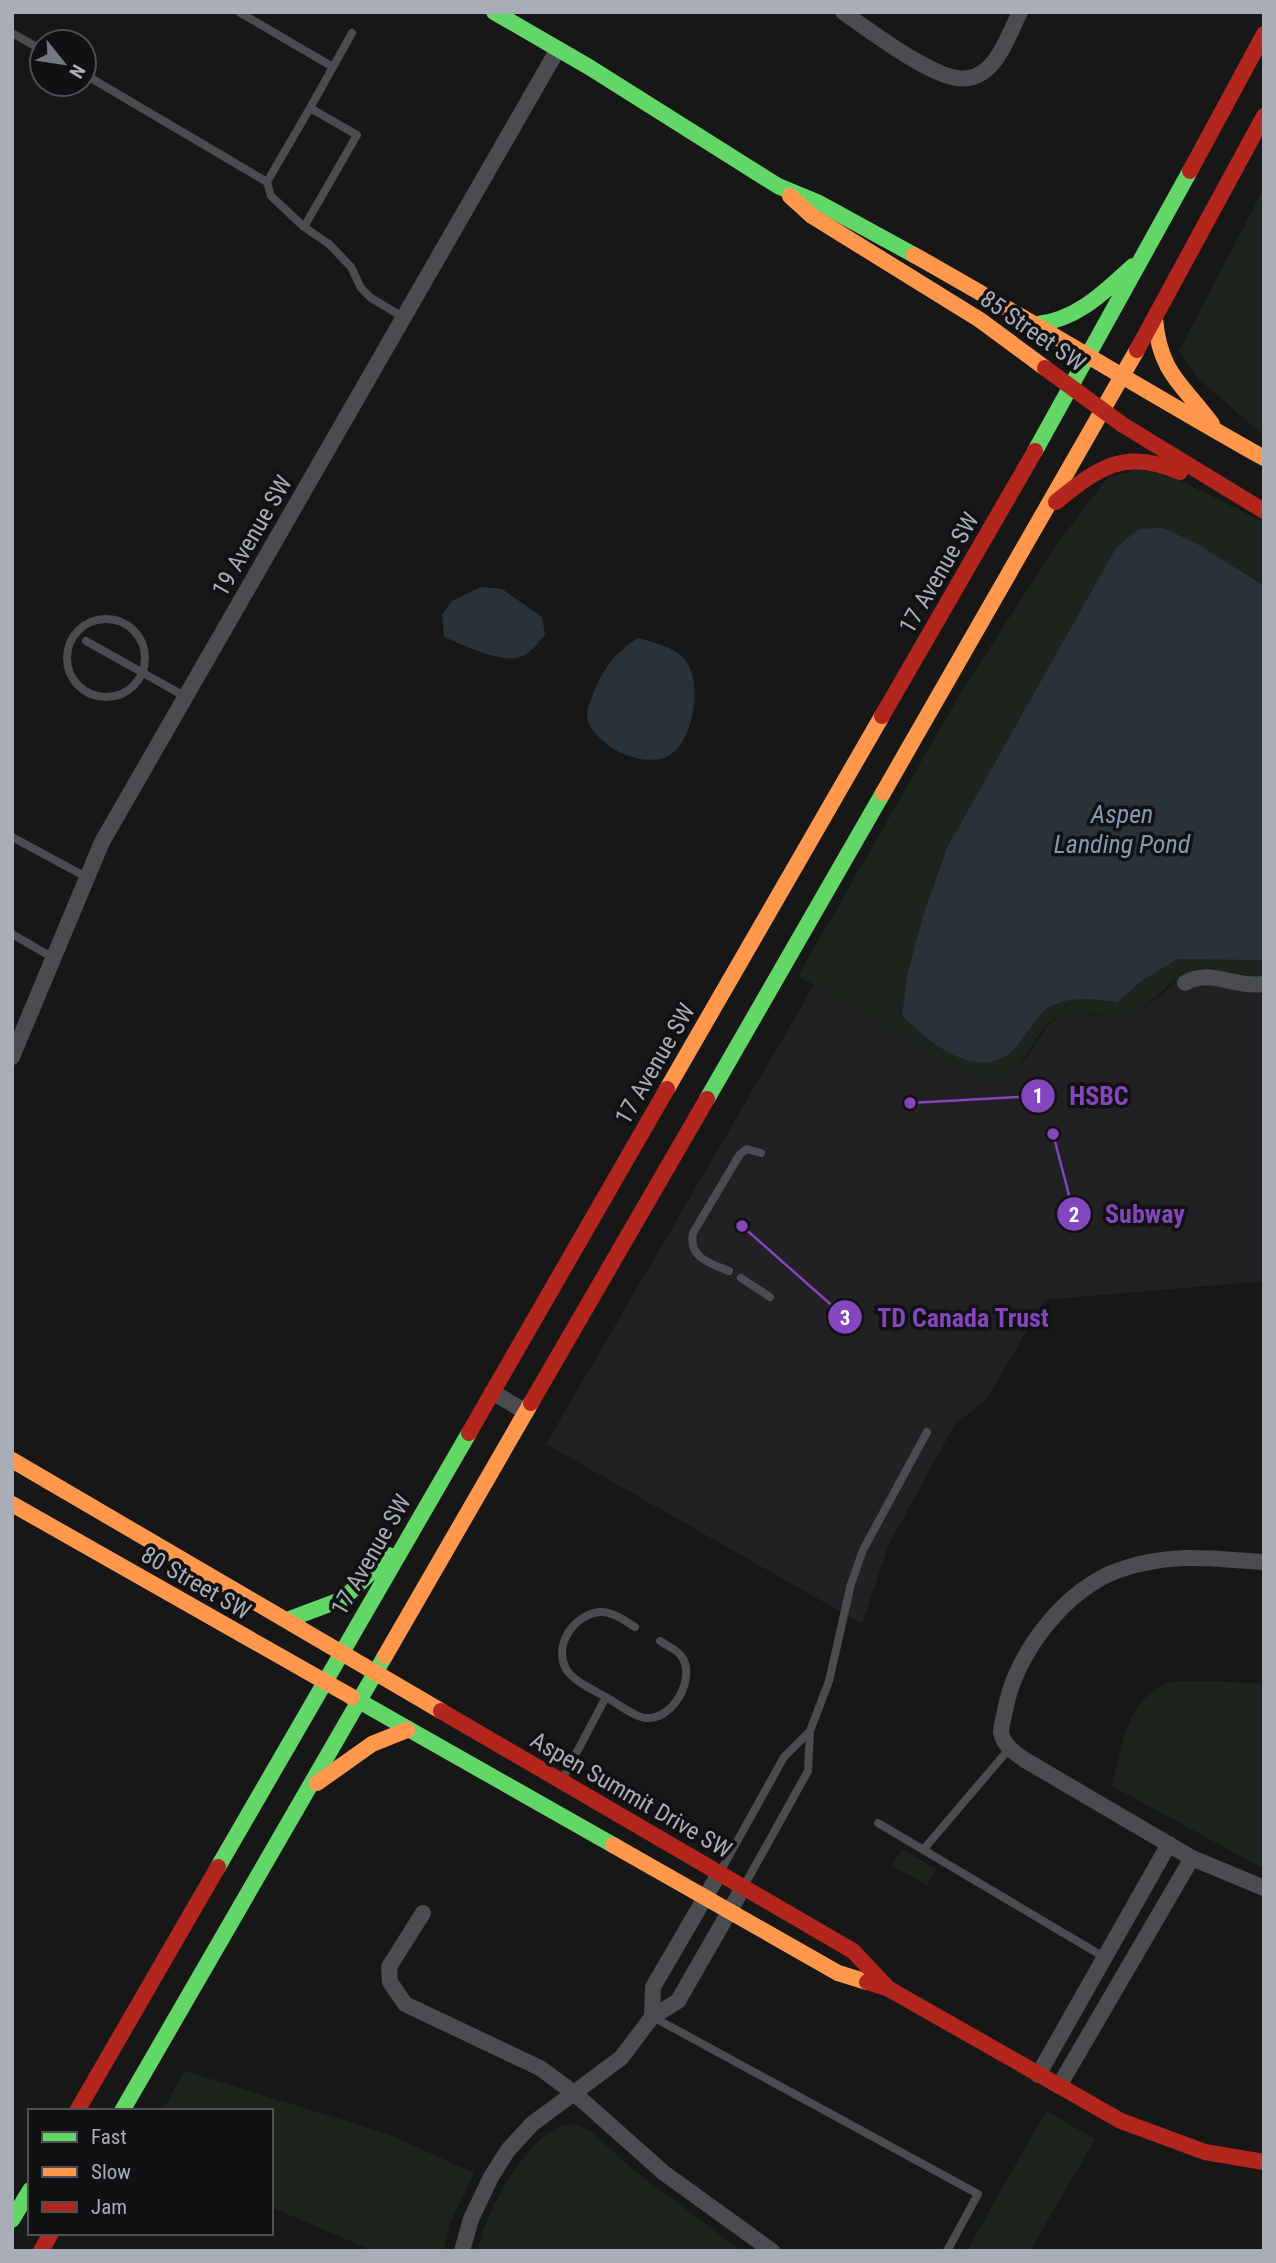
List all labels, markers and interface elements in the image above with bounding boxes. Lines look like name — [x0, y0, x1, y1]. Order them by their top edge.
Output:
north arrow — [28, 28, 98, 98]
text: N — [64, 60, 90, 82]
street label: 85 Street SW — [975, 285, 1091, 377]
street label: 19 Avenue SW — [206, 471, 298, 601]
street label: 17 Avenue SW — [893, 508, 985, 638]
water label: Aspen Landing Pond — [1054, 799, 1191, 859]
street label: 17 Avenue SW — [609, 999, 701, 1129]
callout: HSBC — [1020, 1072, 1143, 1119]
text: HSBC — [1069, 1081, 1129, 1111]
text: 1 — [1033, 1084, 1043, 1108]
callout: Subway — [1056, 1191, 1199, 1238]
text: Subway — [1105, 1199, 1185, 1229]
text: 2 — [1069, 1203, 1079, 1227]
callout: TD Canada Trust — [828, 1294, 1063, 1341]
text: TD Canada Trust — [877, 1303, 1049, 1333]
text: 3 — [840, 1306, 850, 1330]
street label: 17 Avenue SW — [325, 1490, 417, 1620]
street label: 80 Street SW — [136, 1540, 256, 1626]
street label: Aspen Summit Drive SW — [526, 1726, 736, 1864]
legend — [28, 2109, 273, 2235]
text: Fast — [91, 2125, 127, 2149]
text: Slow — [91, 2160, 131, 2184]
text: Jam — [91, 2195, 127, 2219]

